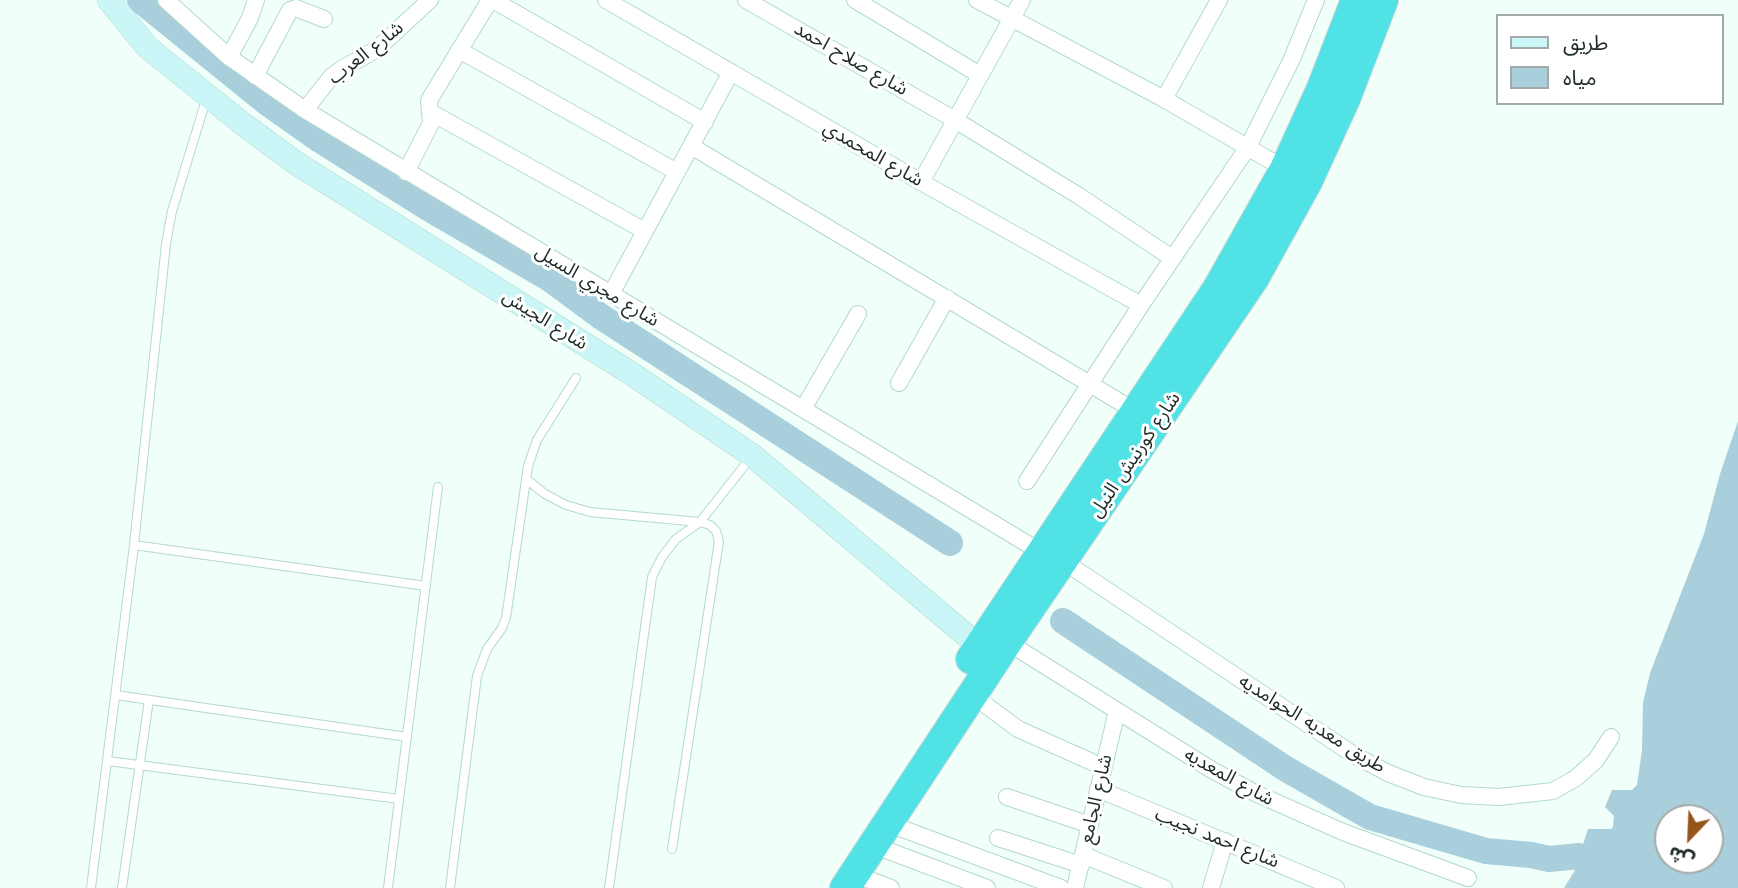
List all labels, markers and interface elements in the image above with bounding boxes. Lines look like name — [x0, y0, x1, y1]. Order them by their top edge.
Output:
legend — [1496, 14, 1724, 105]
street label: شارع العرب — [324, 17, 408, 89]
street label: شارع صلاح احمد — [790, 17, 912, 101]
text: طريق — [1563, 30, 1608, 55]
text: مياه — [1563, 65, 1596, 90]
street label: شارع المحمدي — [819, 116, 927, 192]
street label: شارع مجري السيل — [531, 240, 663, 332]
street label: شارع الجيش — [498, 285, 592, 355]
street label: شارع كورنيش النيل — [1085, 388, 1185, 522]
street label: طريق معديه الحوامديه — [1234, 670, 1390, 778]
street label: شارع المعديه — [1180, 743, 1278, 811]
street label: شارع الجامع — [1075, 752, 1117, 846]
street label: شارع احمد نجيب — [1152, 803, 1282, 873]
north arrow — [1654, 804, 1724, 874]
text: ش — [1665, 841, 1698, 873]

